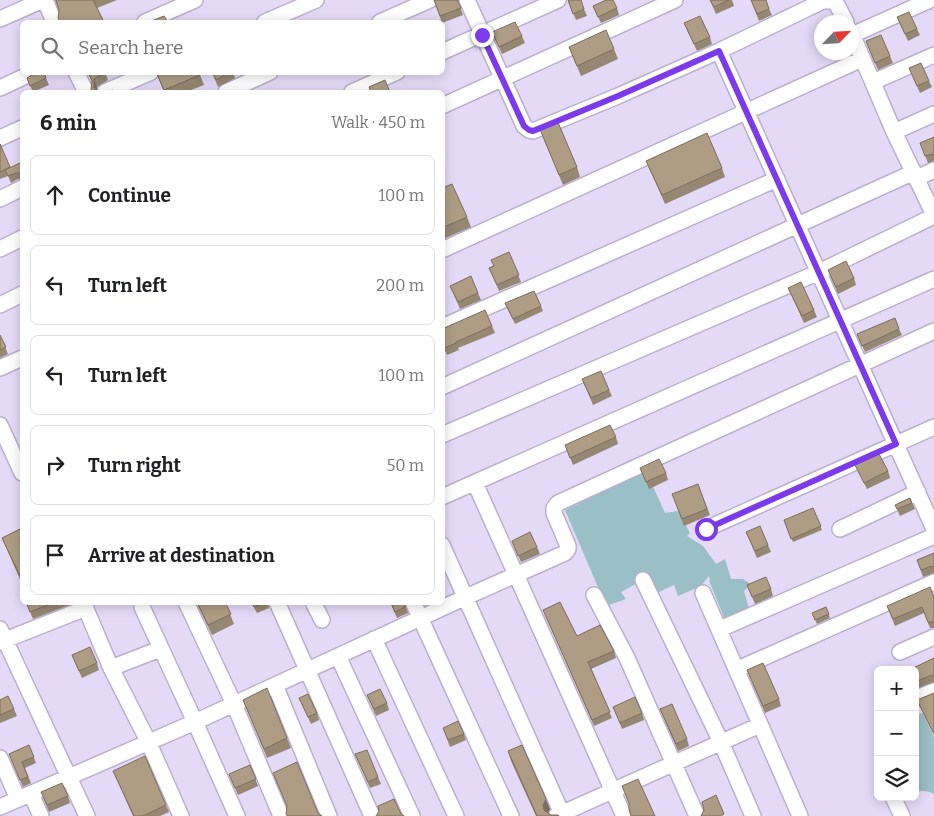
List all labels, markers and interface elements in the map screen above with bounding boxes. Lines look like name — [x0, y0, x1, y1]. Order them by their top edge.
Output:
north arrow — [814, 15, 859, 60]
search box — [20, 20, 445, 75]
route end — [471, 24, 494, 47]
icon: search — [38, 34, 66, 62]
text: Search here — [78, 36, 183, 59]
text: 6 min — [40, 110, 96, 136]
text: Walk · 450 m — [331, 113, 425, 132]
icon: ahead — [41, 181, 69, 209]
text: Continue — [88, 184, 171, 207]
text: 100 m — [379, 186, 424, 205]
icon: left — [41, 271, 69, 299]
text: Turn left — [88, 274, 167, 297]
text: 200 m — [376, 276, 424, 295]
icon: left — [41, 361, 69, 389]
text: Turn left — [88, 364, 167, 387]
text: 100 m — [379, 366, 424, 385]
icon: right — [41, 451, 69, 479]
text: Turn right — [88, 454, 181, 477]
text: 50 m — [387, 456, 424, 475]
route start — [695, 518, 718, 541]
icon: arrive — [41, 541, 69, 569]
text: Arrive at destination — [88, 544, 275, 567]
map controls — [874, 666, 919, 801]
button: + — [874, 666, 919, 711]
button: − — [874, 711, 919, 756]
button: layers — [874, 756, 919, 801]

